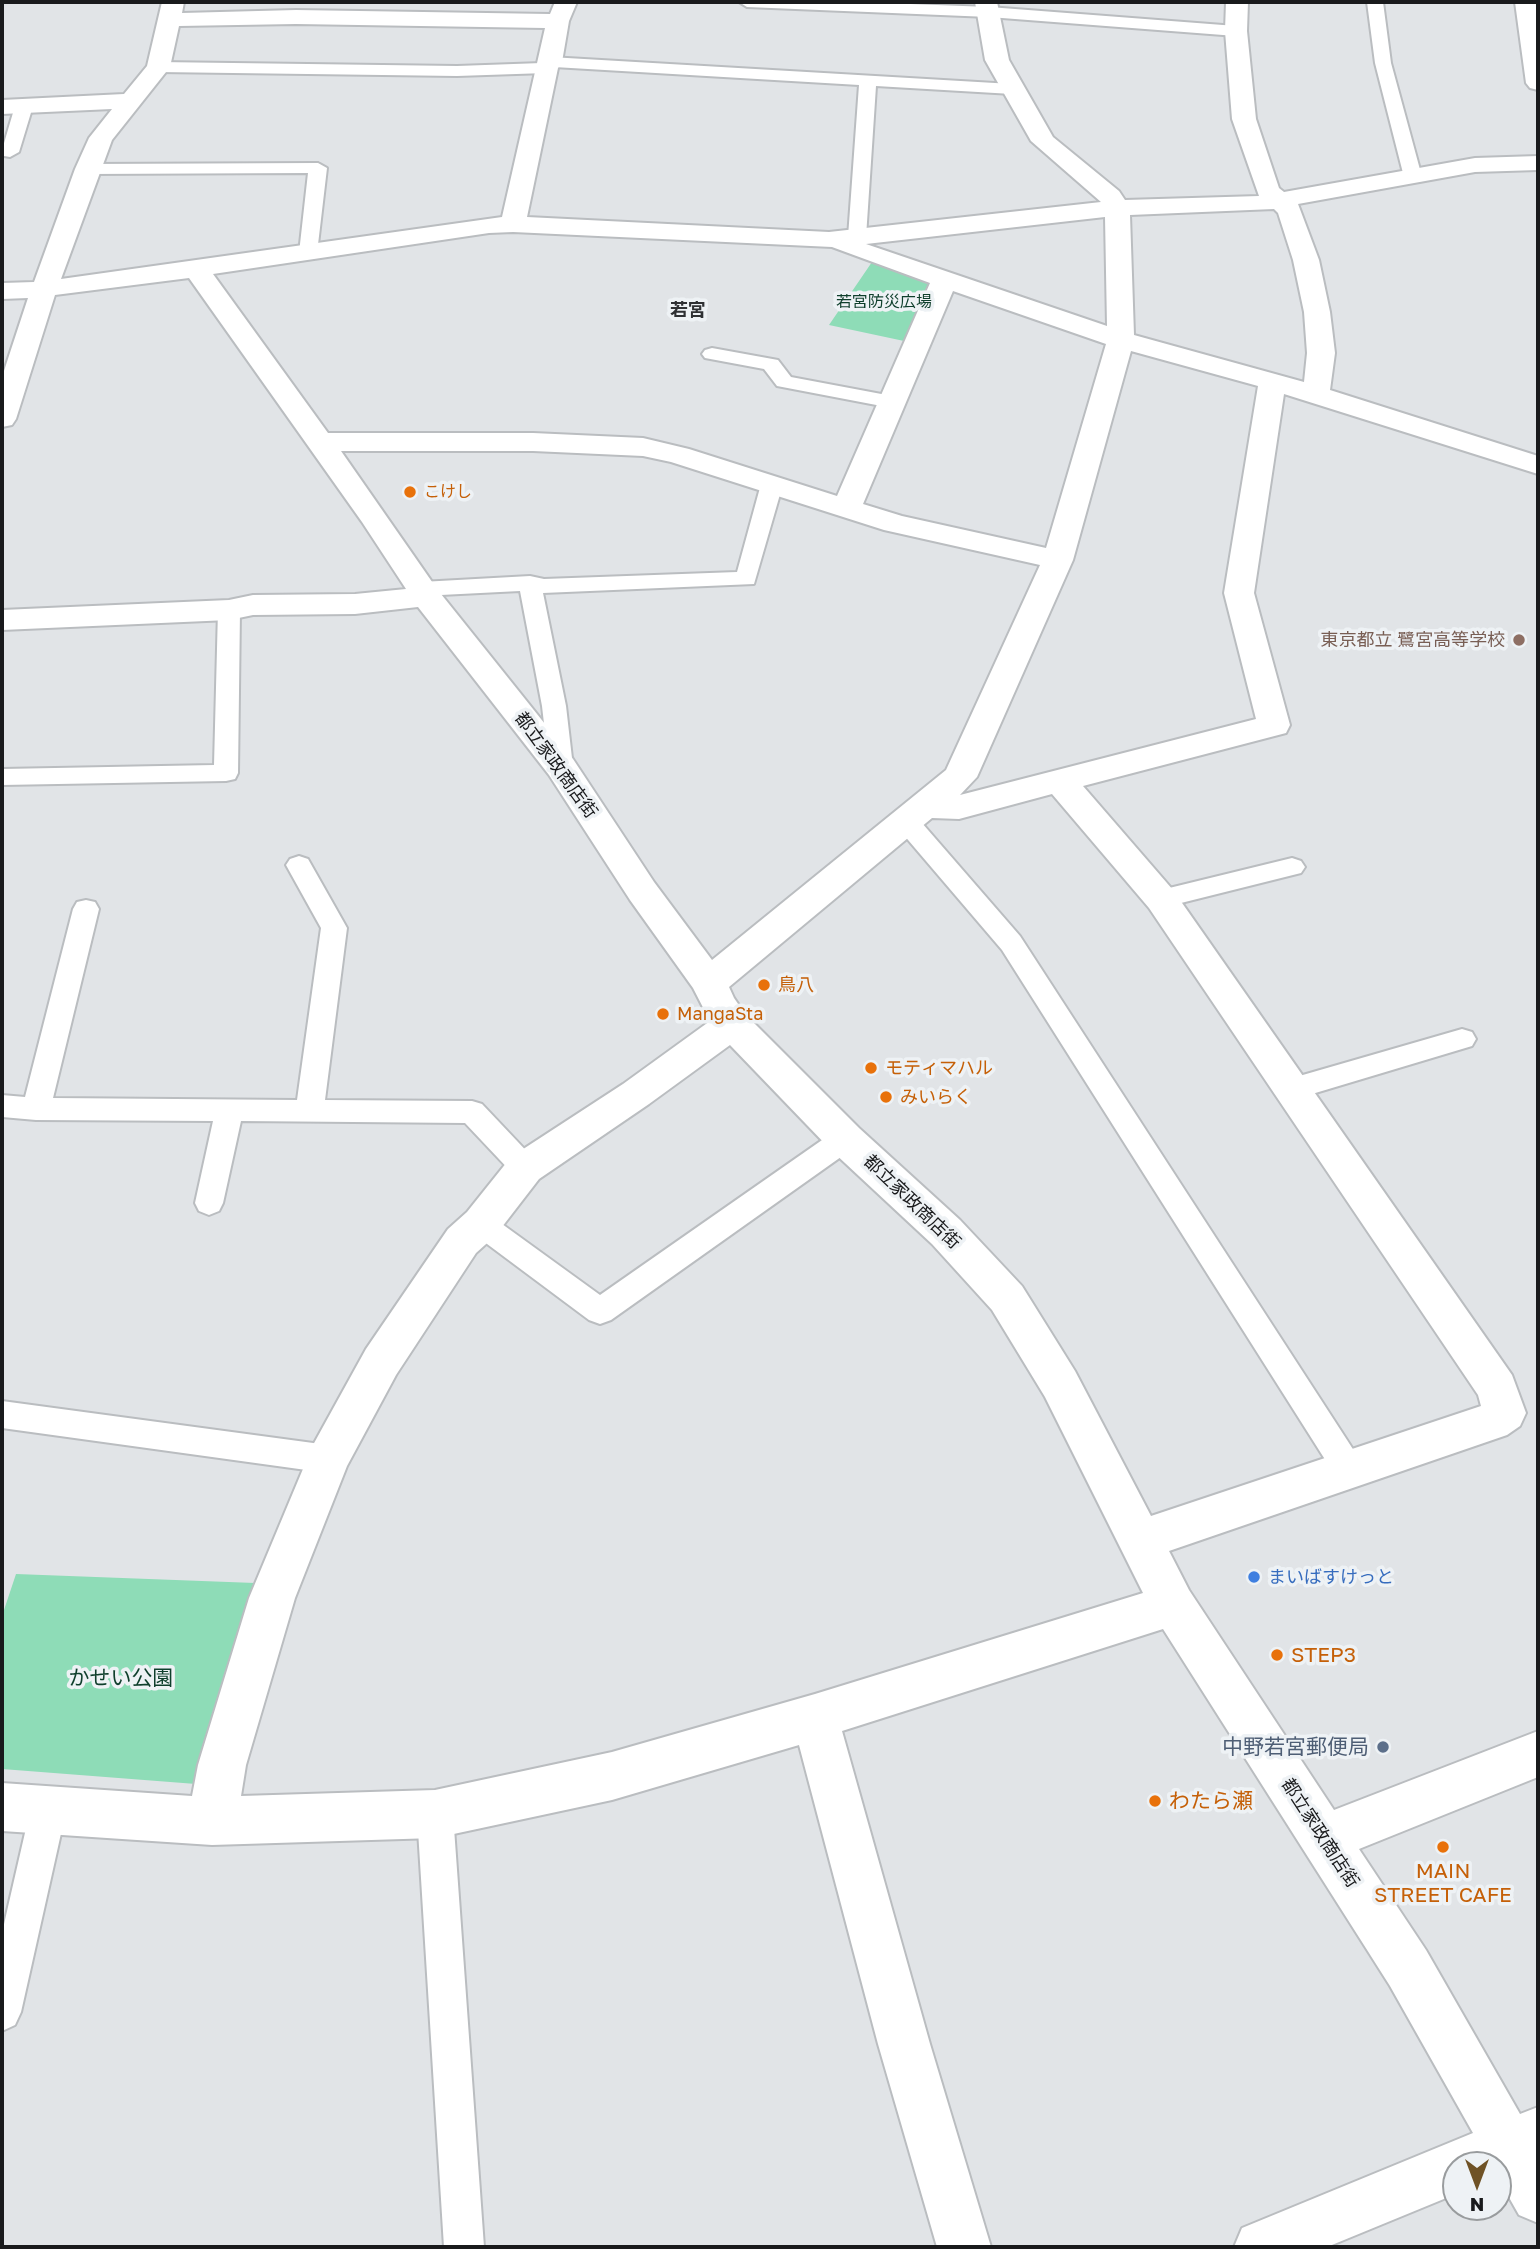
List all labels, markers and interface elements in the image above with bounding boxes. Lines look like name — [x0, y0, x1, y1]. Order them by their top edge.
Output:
park label: 若宮防災広場 — [836, 292, 932, 312]
district label: 若宮 — [670, 299, 706, 321]
place label: こけし — [424, 482, 472, 502]
marker: こけし — [402, 484, 418, 500]
place label: 東京都立 鷺宮高等学校 — [1321, 629, 1505, 651]
marker: 東京都立 鷺宮高等学校 — [1511, 632, 1527, 648]
street label: 都立家政商店街 — [510, 708, 602, 822]
place label: 鳥八 — [778, 974, 814, 996]
marker: 鳥八 — [756, 977, 772, 993]
place label: MangaSta — [677, 1003, 763, 1025]
marker: MangaSta — [655, 1006, 671, 1022]
place label: モティマハル — [885, 1057, 993, 1079]
marker: モティマハル — [863, 1060, 879, 1076]
place label: みいらく — [900, 1086, 972, 1108]
marker: みいらく — [878, 1089, 894, 1105]
street label: 都立家政商店街 — [859, 1150, 965, 1254]
place label: まいばすけっと — [1268, 1566, 1394, 1588]
marker: まいばすけっと — [1246, 1569, 1262, 1585]
place label: STEP3 — [1291, 1642, 1356, 1668]
marker: STEP3 — [1269, 1647, 1285, 1663]
park label: かせい公園 — [69, 1665, 173, 1691]
place label: 中野若宮郵便局 — [1222, 1734, 1369, 1760]
marker: 中野若宮郵便局 — [1375, 1739, 1391, 1755]
street label: 都立家政商店街 — [1277, 1774, 1363, 1892]
place label: わたら瀬 — [1169, 1788, 1253, 1814]
marker: わたら瀬 — [1147, 1793, 1163, 1809]
marker: MAIN STREET CAFE — [1435, 1839, 1451, 1855]
place label: MAIN STREET CAFE — [1374, 1858, 1512, 1908]
north arrow — [1442, 2151, 1512, 2221]
text: N — [1470, 2194, 1484, 2217]

